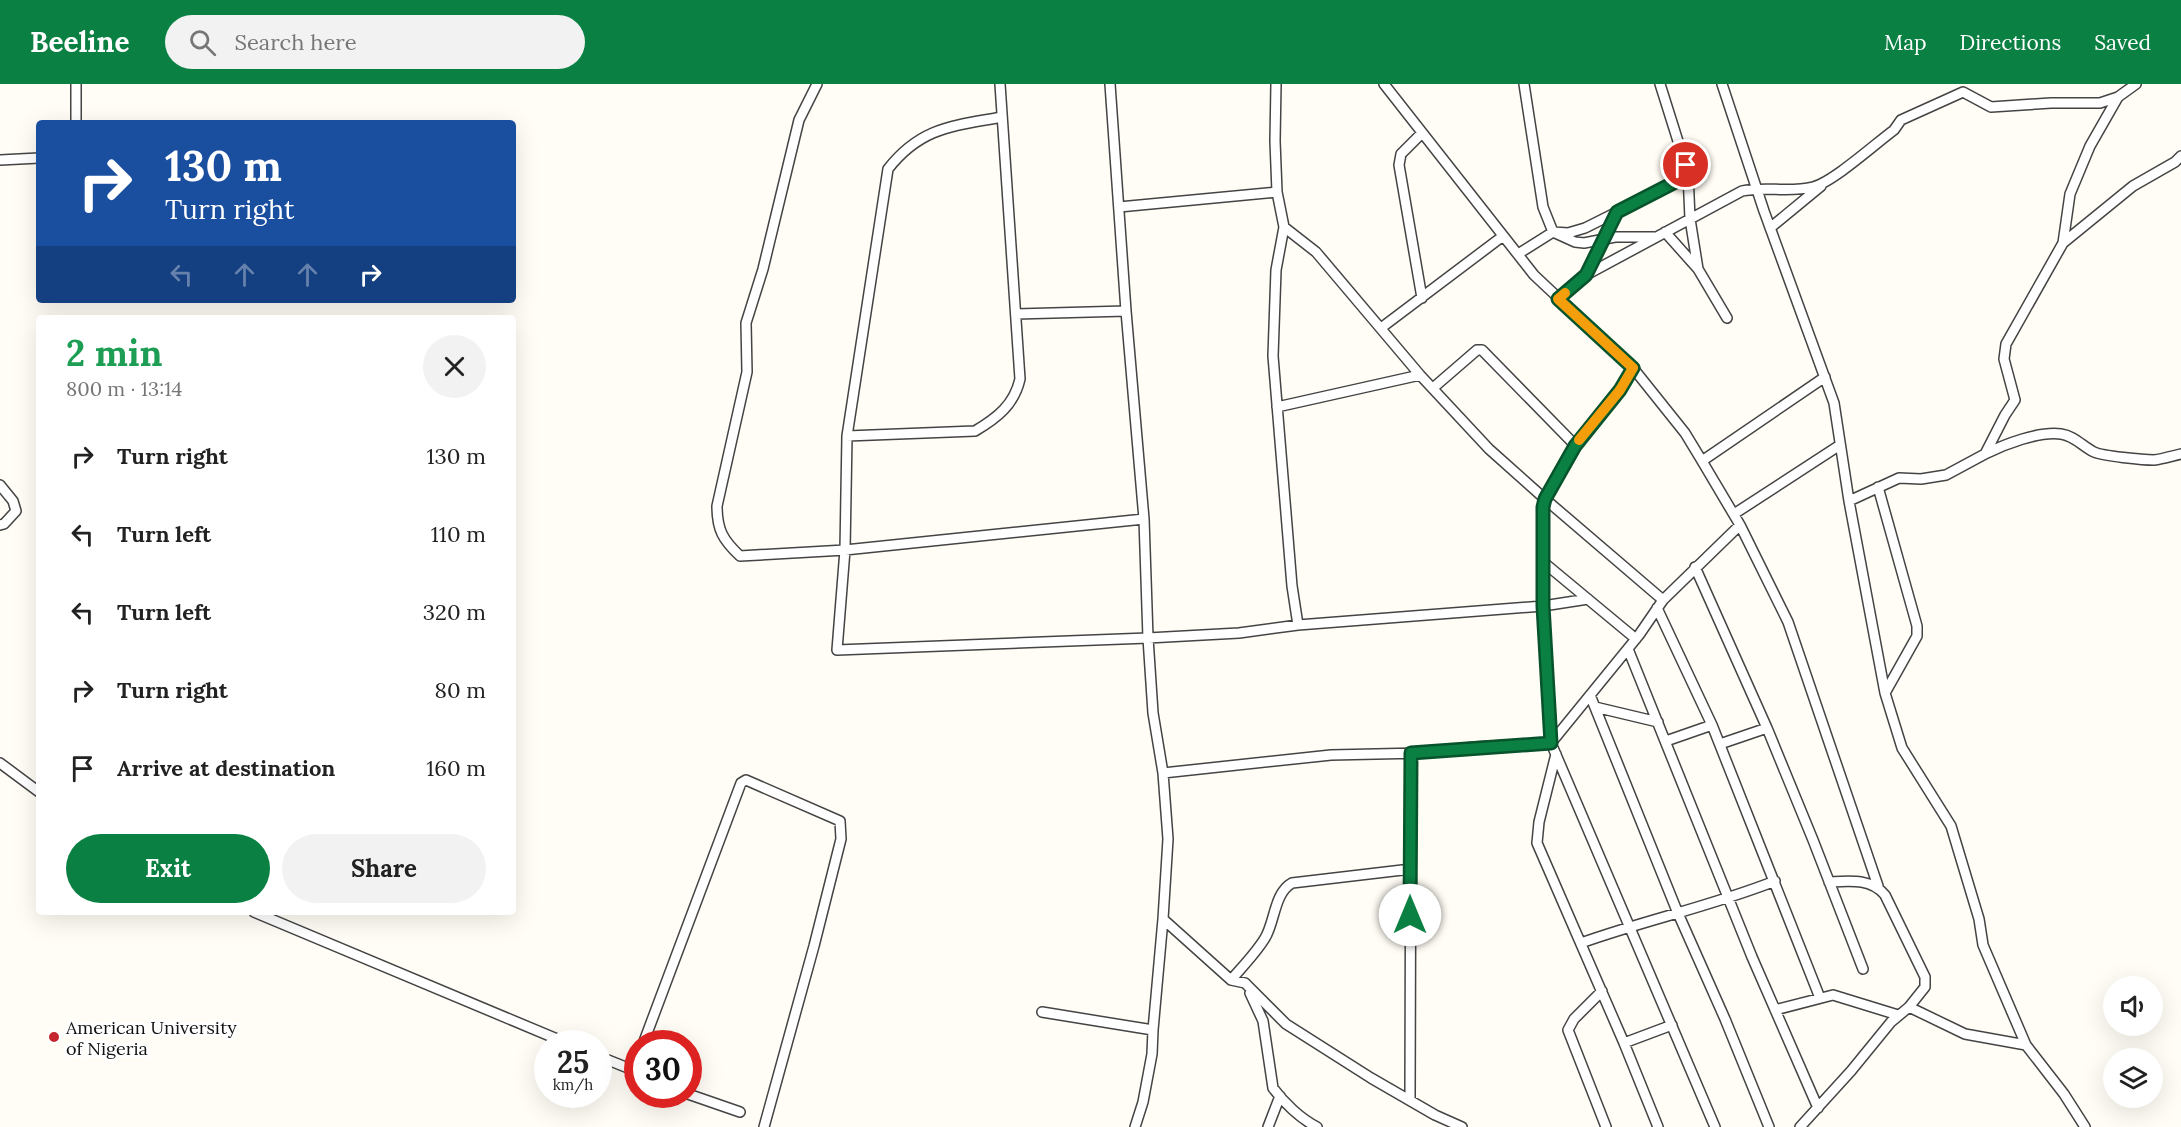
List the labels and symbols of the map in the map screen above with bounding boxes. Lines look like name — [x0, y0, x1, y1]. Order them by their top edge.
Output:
pin — [1660, 139, 1711, 190]
position arrow — [1378, 883, 1442, 947]
place label: American University of Nigeria — [65, 1016, 237, 1060]
marker: American University of Nigeria — [47, 1030, 61, 1044]
speed limit sign: 30 — [624, 1030, 702, 1108]

